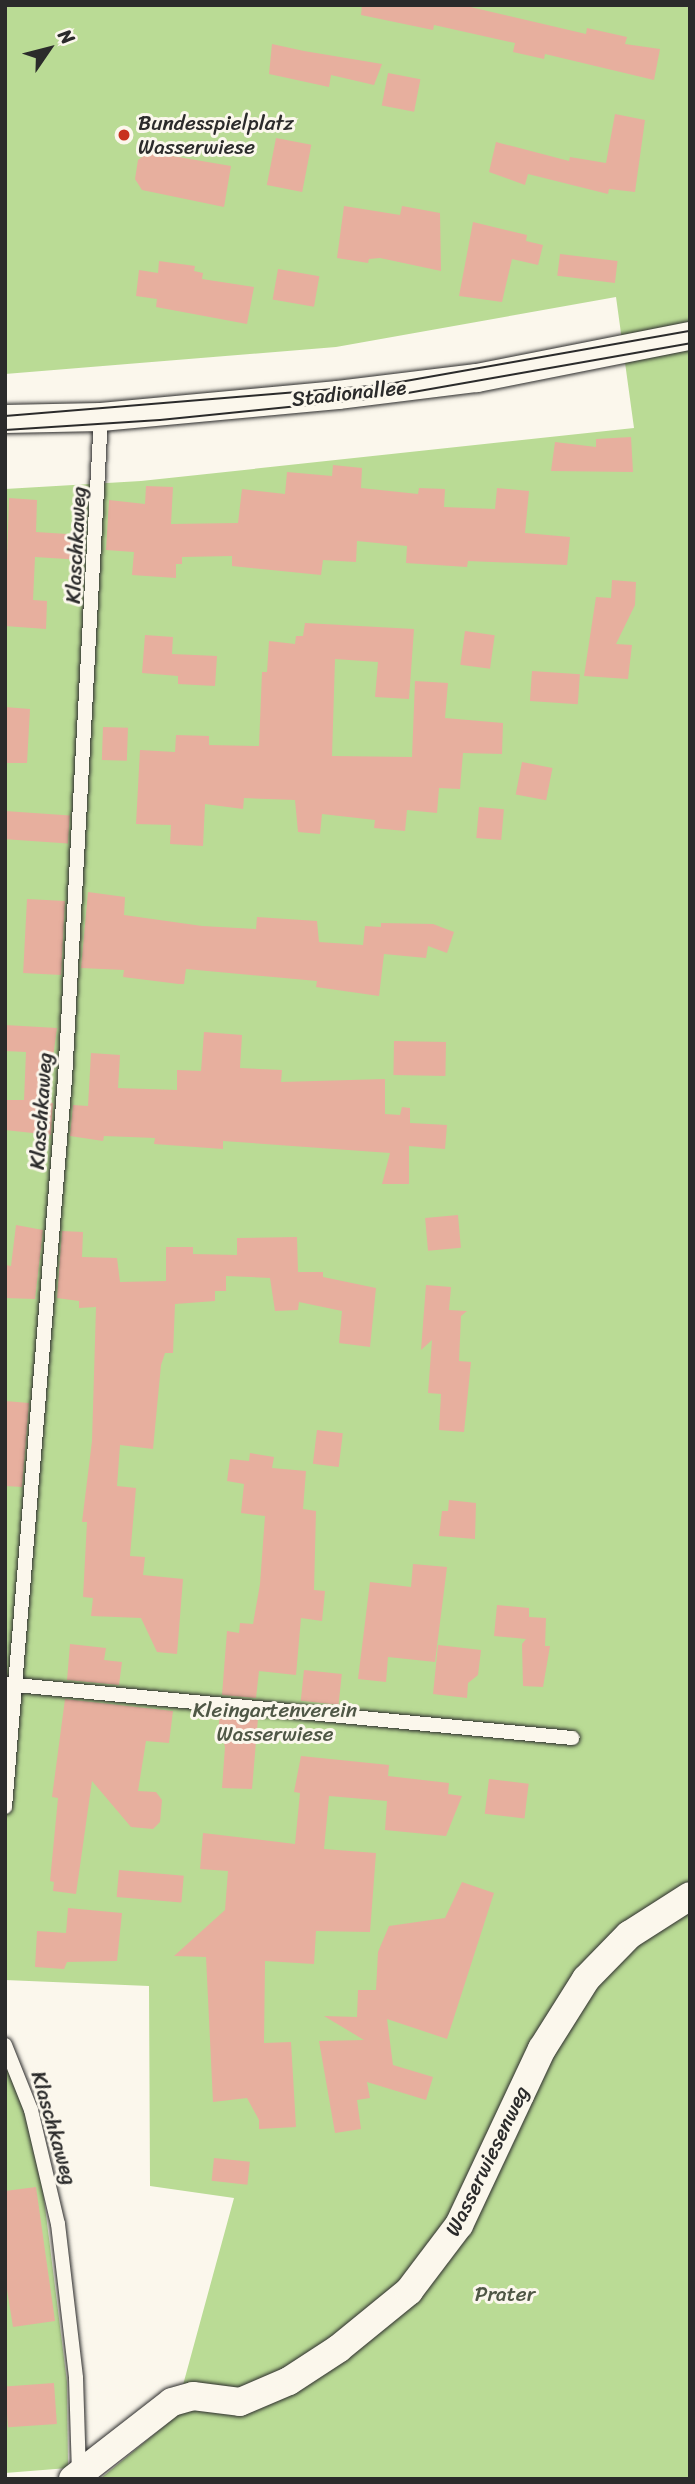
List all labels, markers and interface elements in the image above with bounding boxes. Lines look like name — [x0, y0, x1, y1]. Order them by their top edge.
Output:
north arrow — [14, 14, 84, 84]
text: N — [49, 22, 84, 52]
place label: Bundesspielplatz Wasserwiese — [138, 110, 294, 160]
marker: Bundesspielplatz Wasserwiese — [116, 127, 132, 143]
street label: Stadionallee — [290, 374, 408, 412]
street label: Klaschkaweg — [60, 486, 92, 604]
street label: Klaschkaweg — [24, 1052, 58, 1170]
park label: Kleingartenverein Wasserwiese — [193, 1697, 357, 1747]
street label: Klaschkaweg — [26, 2068, 82, 2188]
street label: Wasserwiesenweg — [440, 2082, 534, 2240]
park label: Prater — [475, 2281, 535, 2307]

